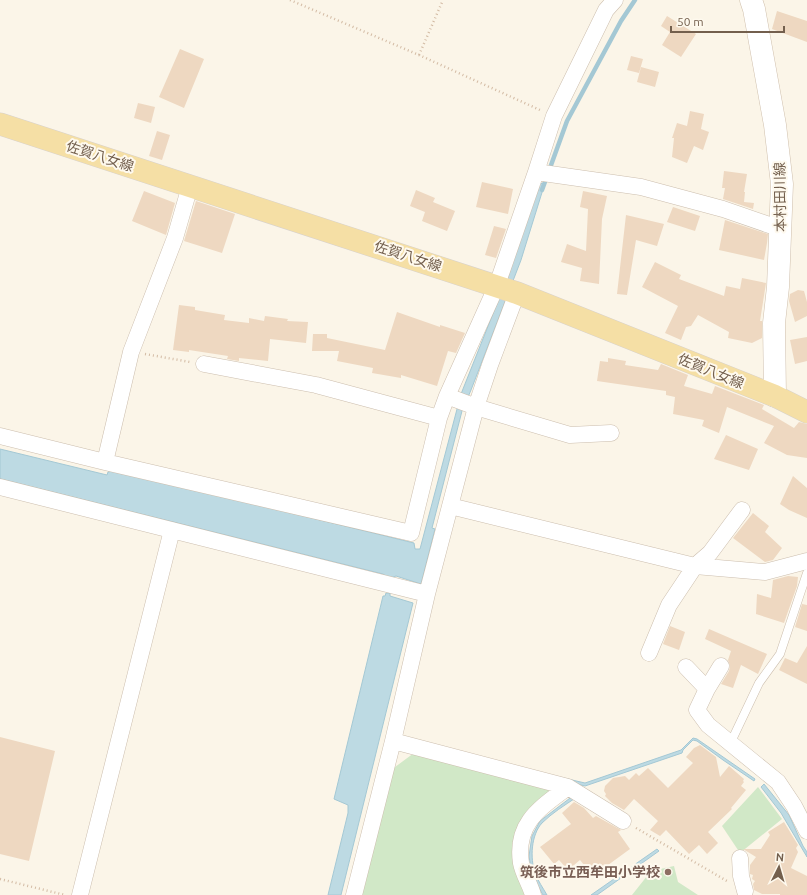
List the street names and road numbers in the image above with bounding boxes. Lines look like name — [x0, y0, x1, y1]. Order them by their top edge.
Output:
street label: 佐賀八女線 — [64, 138, 136, 174]
street label: 本村田川線 — [771, 162, 789, 232]
street label: 佐賀八女線 — [372, 238, 444, 274]
street label: 佐賀八女線 — [676, 350, 746, 392]

